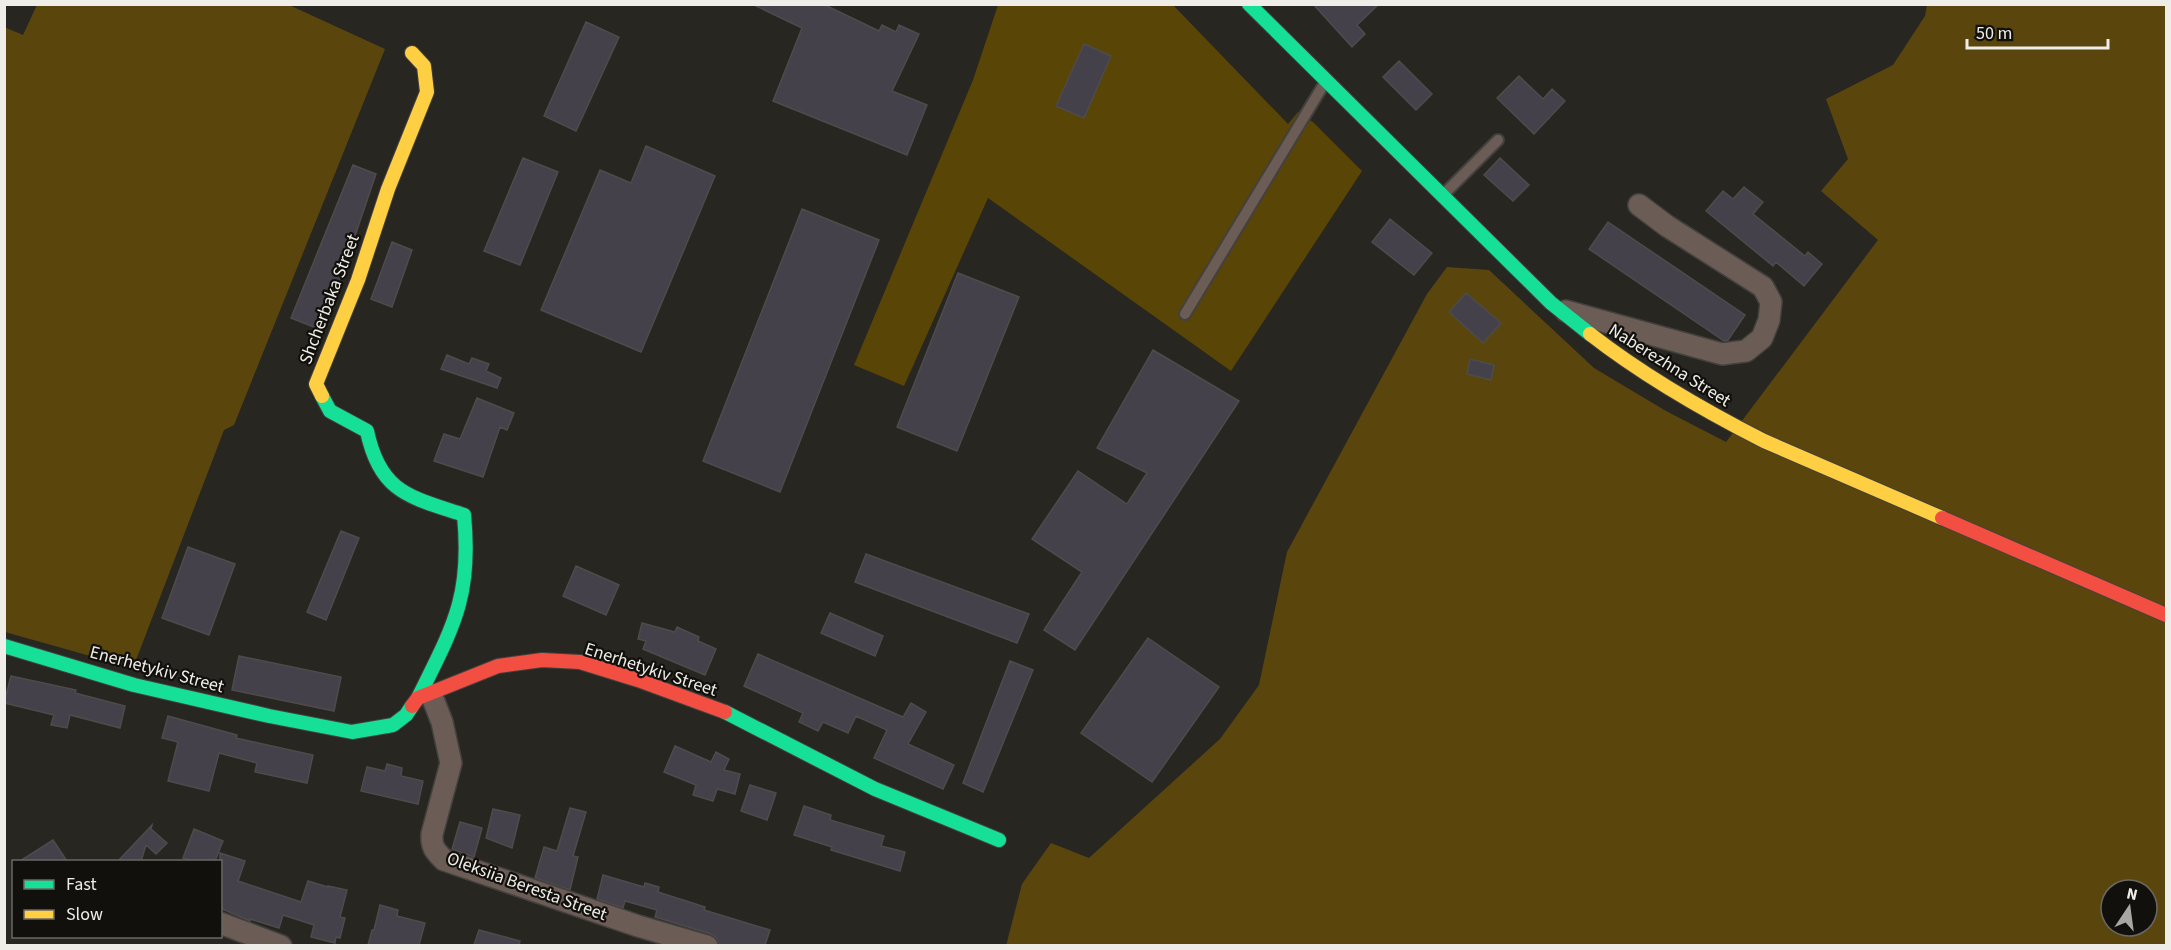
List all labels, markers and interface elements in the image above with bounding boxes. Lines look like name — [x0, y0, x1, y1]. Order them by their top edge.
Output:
scale bar — [1967, 12, 2108, 50]
text: 50 m — [1976, 21, 2012, 46]
street label: Shcherbaka Street — [293, 230, 366, 368]
street label: Naberezhna Street — [1604, 318, 1736, 413]
street label: Enerhetykiv Street — [581, 636, 720, 703]
street label: Enerhetykiv Street — [87, 640, 227, 699]
street label: Oleksiia Beresta Street — [443, 846, 610, 927]
legend — [12, 860, 222, 938]
text: Fast — [66, 872, 97, 897]
north arrow — [2099, 878, 2159, 938]
text: N — [2124, 882, 2140, 906]
text: Slow — [66, 902, 103, 927]

